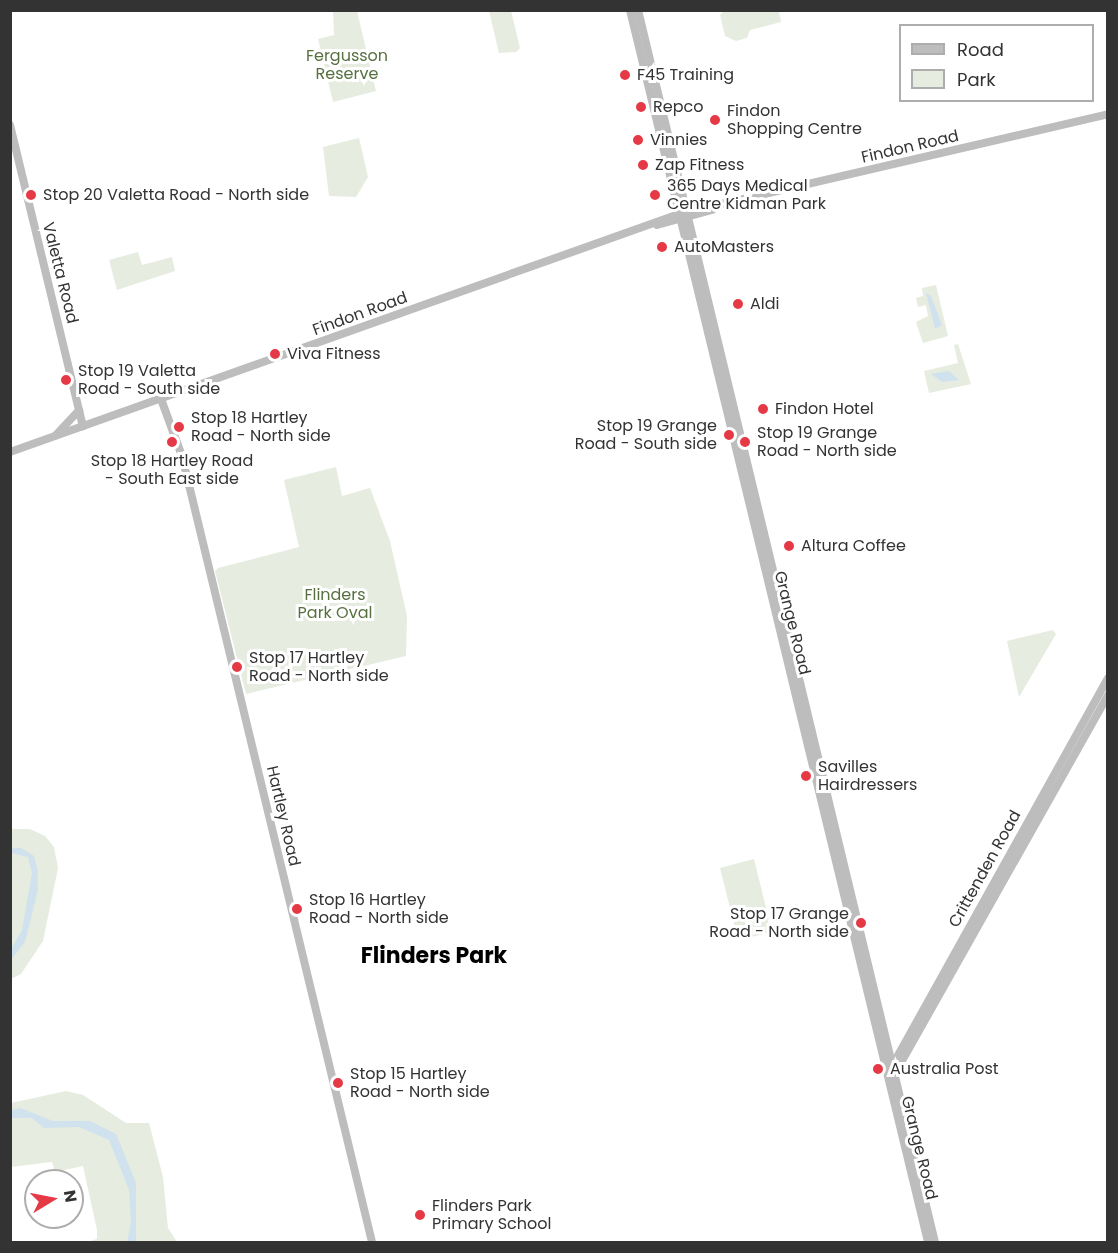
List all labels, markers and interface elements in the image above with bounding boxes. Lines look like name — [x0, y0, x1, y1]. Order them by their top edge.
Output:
legend — [899, 24, 1094, 102]
text: Road — [957, 37, 1004, 62]
park label: Fergusson Reserve — [306, 46, 388, 84]
place label: F45 Training — [637, 65, 734, 85]
text: Park — [957, 67, 996, 92]
marker: F45 Training — [618, 68, 632, 82]
place label: Repco — [653, 97, 703, 117]
marker: Repco — [634, 100, 648, 114]
place label: Findon Shopping Centre — [727, 101, 862, 139]
marker: Findon Shopping Centre — [708, 113, 722, 127]
street label: Findon Road — [859, 126, 961, 168]
place label: Vinnies — [650, 130, 707, 150]
marker: Vinnies — [631, 133, 645, 147]
place label: Zap Fitness — [655, 155, 744, 175]
marker: Zap Fitness — [636, 158, 650, 172]
place label: 365 Days Medical Centre Kidman Park — [667, 176, 826, 214]
place label: Stop 20 Valetta Road - North side — [43, 185, 309, 205]
marker: Stop 20 Valetta Road - North side — [24, 188, 38, 202]
marker: 365 Days Medical Centre Kidman Park — [648, 188, 662, 202]
street label: Valetta Road — [38, 220, 82, 326]
place label: AutoMasters — [674, 237, 774, 257]
marker: AutoMasters — [655, 240, 669, 254]
street label: Findon Road — [310, 288, 410, 340]
place label: Aldi — [750, 294, 779, 314]
marker: Aldi — [731, 297, 745, 311]
place label: Viva Fitness — [287, 344, 381, 364]
marker: Viva Fitness — [268, 347, 282, 361]
place label: Stop 19 Valetta Road - South side — [78, 361, 220, 399]
marker: Stop 19 Valetta Road - South side — [59, 373, 73, 387]
place label: Findon Hotel — [775, 399, 874, 419]
marker: Findon Hotel — [756, 402, 770, 416]
place label: Stop 18 Hartley Road - North side — [191, 408, 331, 446]
place label: Stop 19 Grange Road - South side — [575, 416, 717, 454]
marker: Stop 18 Hartley Road - North side — [172, 420, 186, 434]
place label: Stop 19 Grange Road - North side — [757, 423, 897, 461]
marker: Stop 19 Grange Road - South side — [722, 428, 736, 442]
marker: Stop 18 Hartley Road - South East side — [165, 435, 179, 449]
marker: Stop 19 Grange Road - North side — [738, 435, 752, 449]
place label: Stop 18 Hartley Road - South East side — [91, 451, 253, 489]
place label: Altura Coffee — [801, 536, 906, 556]
marker: Altura Coffee — [782, 539, 796, 553]
street label: Grange Road — [770, 569, 814, 677]
park label: Flinders Park Oval — [298, 585, 372, 623]
place label: Stop 17 Hartley Road - North side — [249, 648, 389, 686]
marker: Stop 17 Hartley Road - North side — [230, 660, 244, 674]
place label: Savilles Hairdressers — [818, 757, 917, 795]
street label: Hartley Road — [262, 764, 304, 868]
marker: Savilles Hairdressers — [799, 769, 813, 783]
street label: Crittenden Road — [945, 807, 1025, 931]
place label: Stop 16 Hartley Road - North side — [309, 890, 449, 928]
marker: Stop 16 Hartley Road - North side — [290, 902, 304, 916]
place label: Stop 17 Grange Road - North side — [709, 904, 849, 942]
marker: Stop 17 Grange Road - North side — [854, 916, 868, 930]
district label: Flinders Park — [361, 943, 507, 969]
place label: Australia Post — [890, 1059, 999, 1079]
marker: Australia Post — [871, 1062, 885, 1076]
place label: Stop 15 Hartley Road - North side — [350, 1064, 490, 1102]
marker: Stop 15 Hartley Road - North side — [331, 1076, 345, 1090]
street label: Grange Road — [897, 1094, 941, 1202]
north arrow — [24, 1169, 84, 1229]
text: N — [58, 1188, 83, 1204]
place label: Flinders Park Primary School — [432, 1196, 551, 1234]
marker: Flinders Park Primary School — [413, 1208, 427, 1222]

